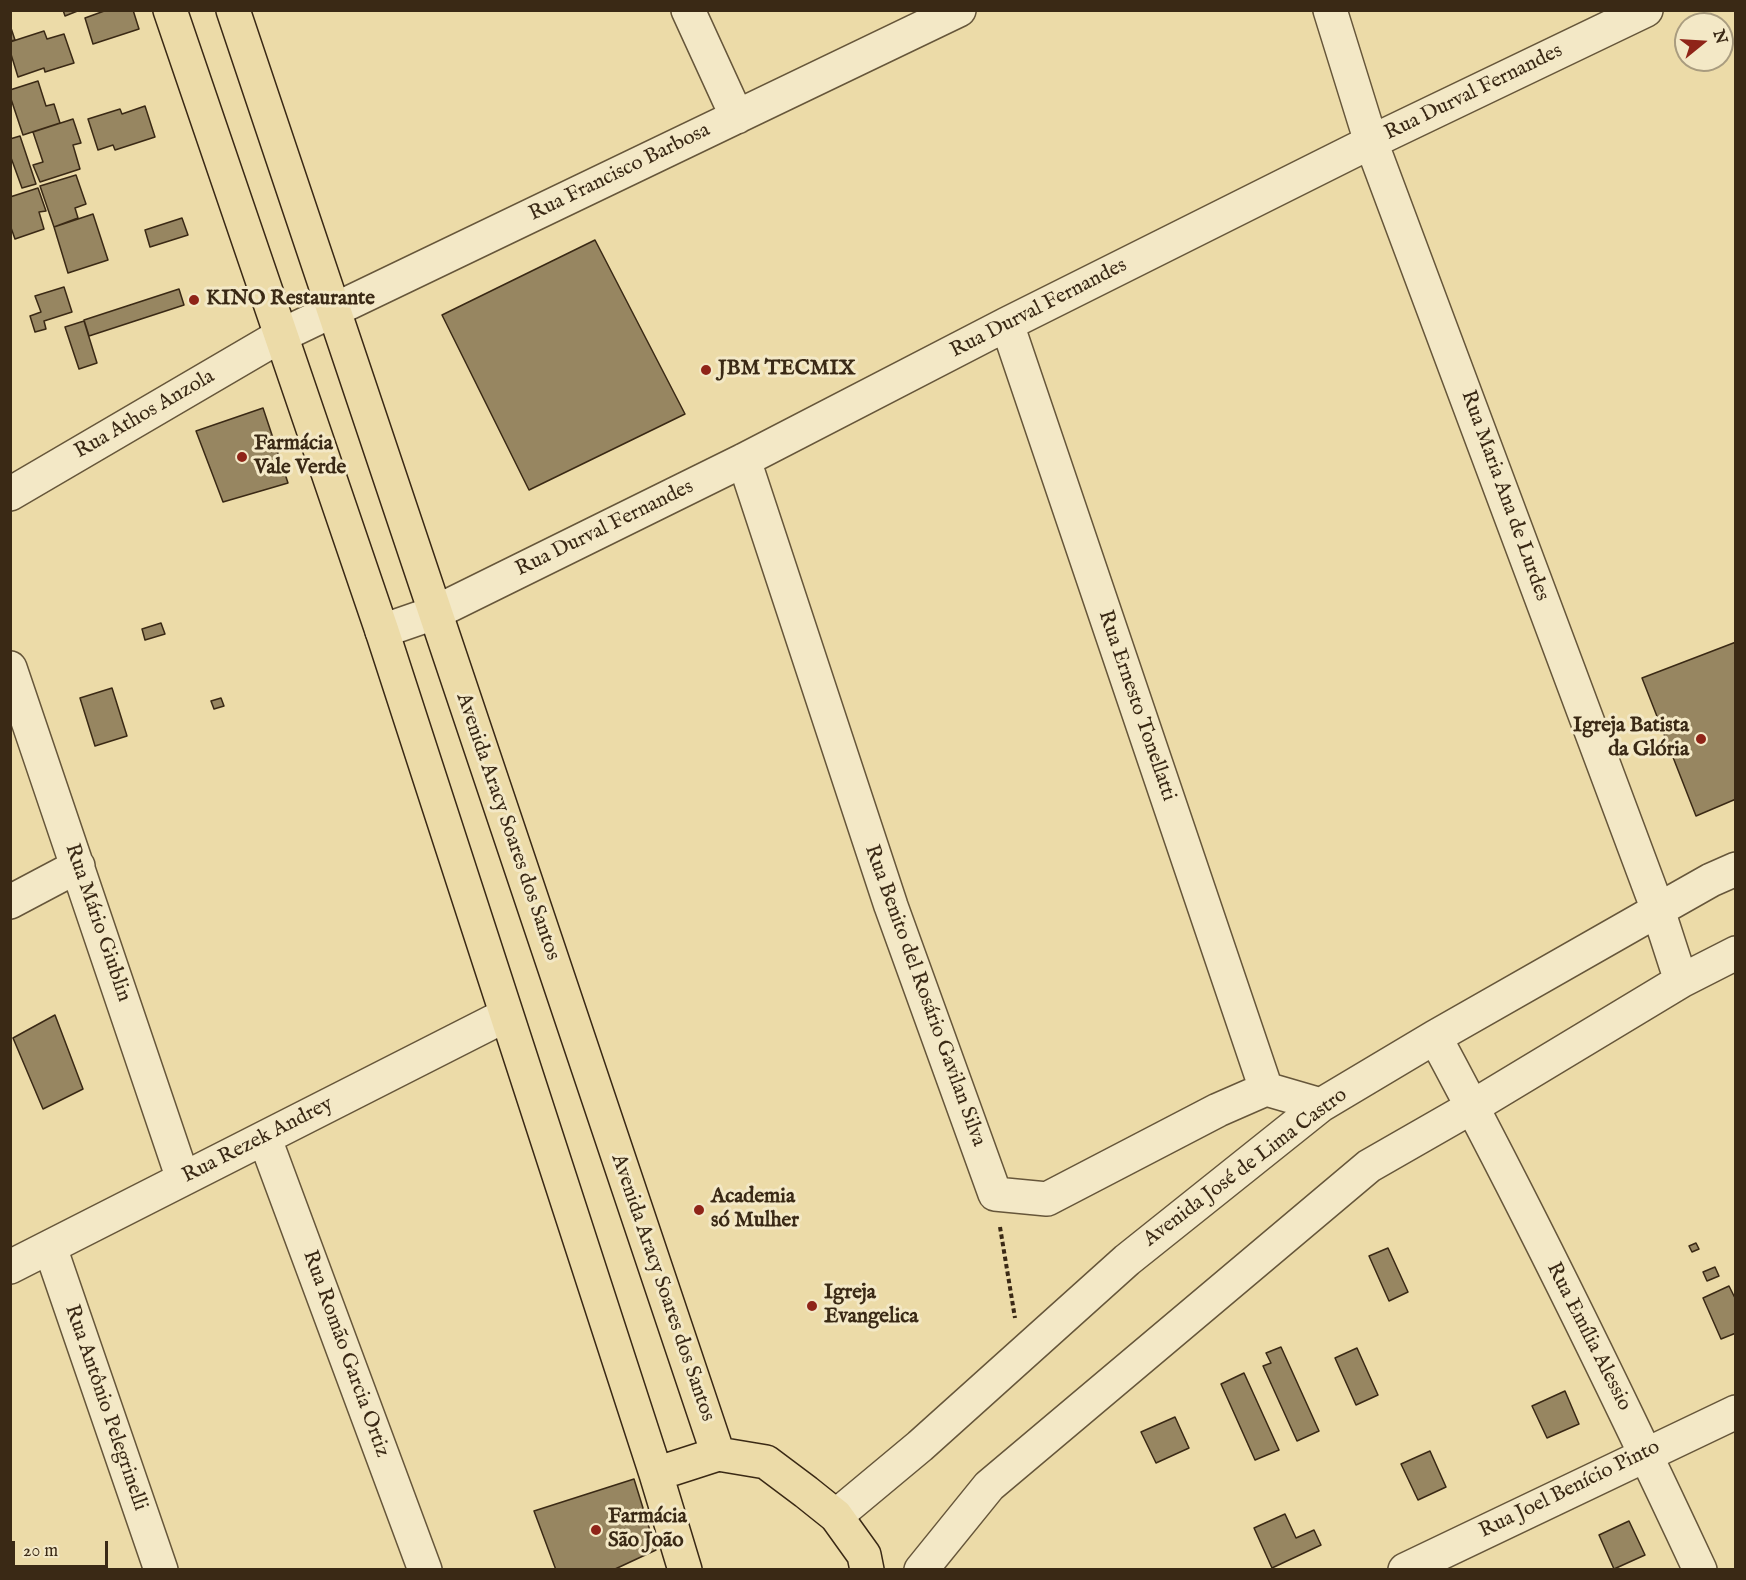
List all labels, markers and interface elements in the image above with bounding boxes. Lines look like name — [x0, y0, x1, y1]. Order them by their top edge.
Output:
north arrow — [1674, 12, 1734, 72]
text: N — [1708, 27, 1731, 47]
street label: Rua Durval Fernandes — [1381, 39, 1567, 147]
street label: Rua Francisco Barbosa — [525, 118, 715, 228]
street label: Rua Durval Fernandes — [947, 254, 1131, 364]
place label: KINO Restaurante — [206, 287, 375, 313]
marker: KINO Restaurante — [187, 293, 201, 307]
place label: JBM TECMIX — [718, 357, 855, 383]
marker: JBM TECMIX — [699, 363, 713, 377]
street label: Rua Athos Anzola — [71, 365, 219, 465]
street label: Rua Maria Ana de Lurdes — [1454, 387, 1554, 605]
place label: Farmácia Vale Verde — [254, 432, 346, 482]
marker: Farmácia Vale Verde — [235, 450, 249, 464]
street label: Rua Durval Fernandes — [512, 475, 698, 583]
street label: Rua Ernesto Tonellatti — [1092, 607, 1180, 805]
street label: Avenida Aracy Soares dos Santos — [449, 690, 565, 964]
place label: Igreja Batista da Glória — [1573, 714, 1689, 764]
marker: Igreja Batista da Glória — [1694, 732, 1708, 746]
street label: Rua Mário Giublin — [58, 841, 136, 1005]
street label: Rua Benito del Rosário Gavilan Silva — [858, 842, 990, 1150]
street label: Avenida José de Lima Castro — [1139, 1083, 1353, 1253]
street label: Rua Rezek Andrey — [179, 1092, 337, 1190]
street label: Avenida Aracy Soares dos Santos — [604, 1151, 720, 1425]
place label: Academia só Mulher — [711, 1185, 799, 1235]
marker: Academia só Mulher — [692, 1203, 706, 1217]
street label: Rua Romão Garcia Ortiz — [296, 1247, 394, 1461]
street label: Rua Emília Alessio — [1540, 1259, 1636, 1415]
place label: Igreja Evangelica — [824, 1281, 918, 1331]
marker: Igreja Evangelica — [805, 1299, 819, 1313]
street label: Rua Antônio Pelegrinelli — [58, 1302, 152, 1514]
street label: Rua Joel Benício Pinto — [1476, 1435, 1664, 1545]
place label: Farmácia São João — [608, 1505, 687, 1555]
marker: Farmácia São João — [589, 1523, 603, 1537]
scale bar — [15, 1529, 111, 1567]
text: 20 m — [23, 1540, 58, 1563]

